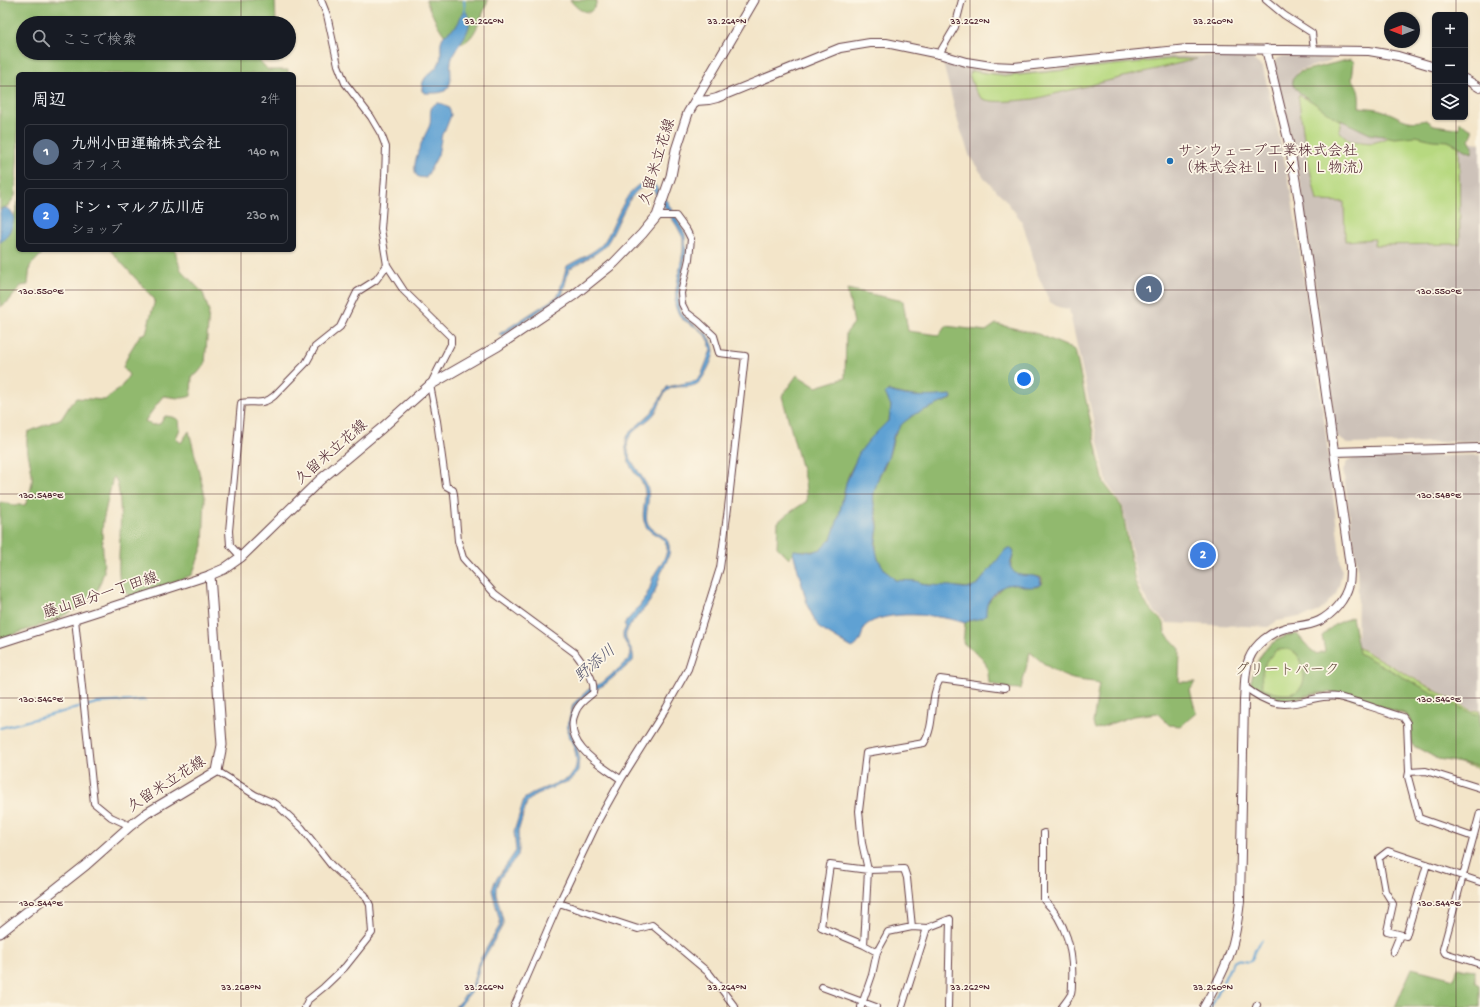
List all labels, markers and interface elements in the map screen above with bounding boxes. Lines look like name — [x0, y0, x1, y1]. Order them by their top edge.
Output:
north arrow — [1384, 12, 1420, 48]
map controls — [1432, 12, 1468, 120]
button: + — [1432, 12, 1468, 48]
search box — [16, 16, 296, 60]
text: 33.266°N — [463, 16, 504, 28]
text: 33.264°N — [706, 16, 747, 28]
text: 33.262°N — [949, 16, 990, 28]
text: 33.260°N — [1192, 16, 1234, 28]
icon: search — [30, 27, 52, 49]
text: ここで検索 — [62, 32, 137, 50]
button: − — [1432, 48, 1468, 84]
button: layers — [1432, 84, 1468, 120]
text: 周辺 — [32, 92, 66, 112]
text: 2件 — [261, 93, 280, 108]
street label: 久留米立花線 — [635, 116, 680, 208]
text: 九州小田運輸株式会社 — [71, 136, 221, 154]
place label: サンウェーブ工業株式会社 （株式会社ＬＩＸＩＬ物流） — [1178, 142, 1373, 178]
text: 1 — [43, 145, 49, 160]
text: 140 m — [248, 145, 279, 160]
marker: サンウェーブ工業株式会社 （株式会社ＬＩＸＩＬ物流） — [1165, 156, 1175, 166]
text: オフィス — [71, 159, 123, 174]
text: ドン・マルク広川店 — [71, 200, 206, 218]
text: 2 — [43, 209, 49, 224]
text: 230 m — [246, 209, 279, 224]
text: ショップ — [71, 223, 122, 238]
pin: 1 — [1136, 274, 1162, 304]
text: 130.550°E — [18, 286, 64, 298]
text: 130.550°E — [1416, 286, 1462, 298]
your location — [1014, 369, 1034, 389]
street label: 久留米立花線 — [291, 416, 372, 489]
text: 130.548°E — [18, 490, 64, 502]
text: 130.548°E — [1416, 490, 1462, 502]
pin: 2 — [1190, 540, 1216, 570]
street label: 藤山国分一丁田線 — [41, 568, 161, 623]
water label: 野添川 — [571, 642, 620, 688]
park label: グリートパーク — [1234, 661, 1340, 680]
text: 130.546°E — [18, 694, 64, 706]
text: 130.546°E — [1416, 694, 1462, 706]
street label: 久留米立花線 — [124, 752, 210, 817]
text: 130.544°E — [18, 898, 64, 910]
text: 130.544°E — [1416, 898, 1462, 910]
text: 33.268°N — [220, 982, 261, 994]
text: 33.266°N — [463, 982, 504, 994]
text: 33.264°N — [706, 982, 747, 994]
text: 33.262°N — [949, 982, 990, 994]
text: 33.260°N — [1192, 982, 1234, 994]

